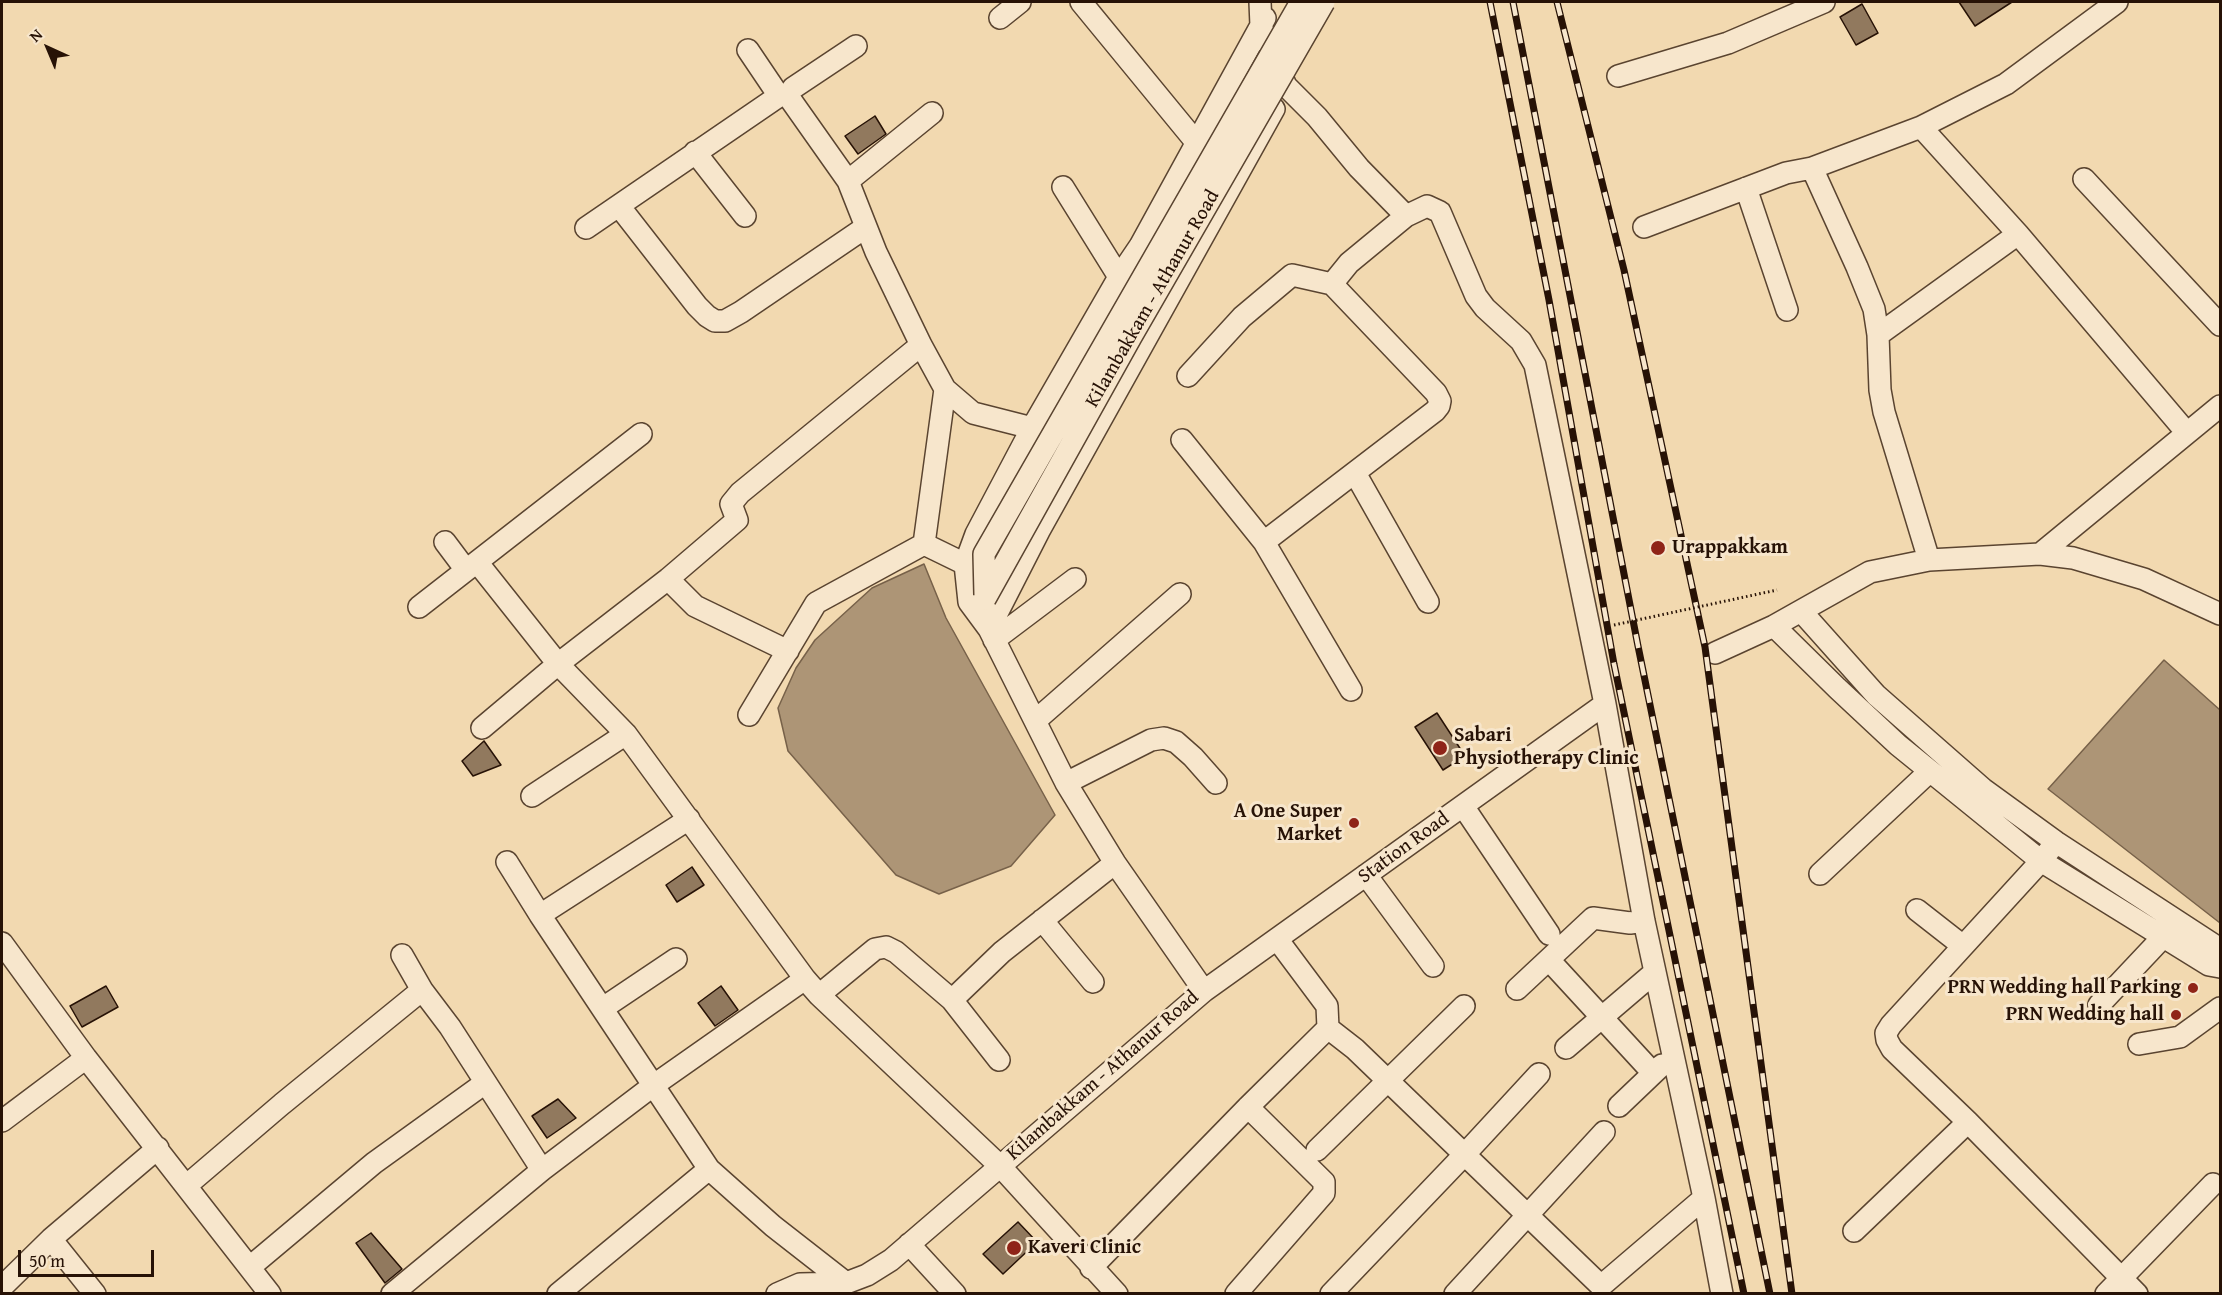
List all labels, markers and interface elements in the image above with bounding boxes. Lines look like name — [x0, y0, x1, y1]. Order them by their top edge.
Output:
north arrow — [18, 18, 78, 78]
text: N — [23, 23, 48, 47]
street label: Kilambakkam - Athanur Road — [1081, 186, 1225, 412]
place label: Urappakkam — [1672, 536, 1788, 560]
marker: Urappakkam — [1649, 539, 1667, 557]
place label: Sabari Physiotherapy Clinic — [1454, 724, 1639, 771]
marker: Sabari Physiotherapy Clinic — [1431, 739, 1449, 757]
place label: A One Super Market — [1234, 800, 1342, 847]
street label: Station Road — [1354, 807, 1454, 889]
marker: A One Super Market — [1347, 816, 1361, 830]
place label: PRN Wedding hall Parking — [1947, 976, 2181, 1000]
marker: PRN Wedding hall Parking — [2186, 981, 2200, 995]
street label: Kilambakkam - Athanur Road — [1002, 986, 1204, 1166]
place label: PRN Wedding hall — [2006, 1003, 2164, 1027]
marker: PRN Wedding hall — [2169, 1008, 2183, 1022]
place label: Kaveri Clinic — [1028, 1236, 1141, 1260]
scale bar — [21, 1238, 158, 1276]
marker: Kaveri Clinic — [1005, 1239, 1023, 1257]
text: 50 m — [29, 1247, 65, 1274]

